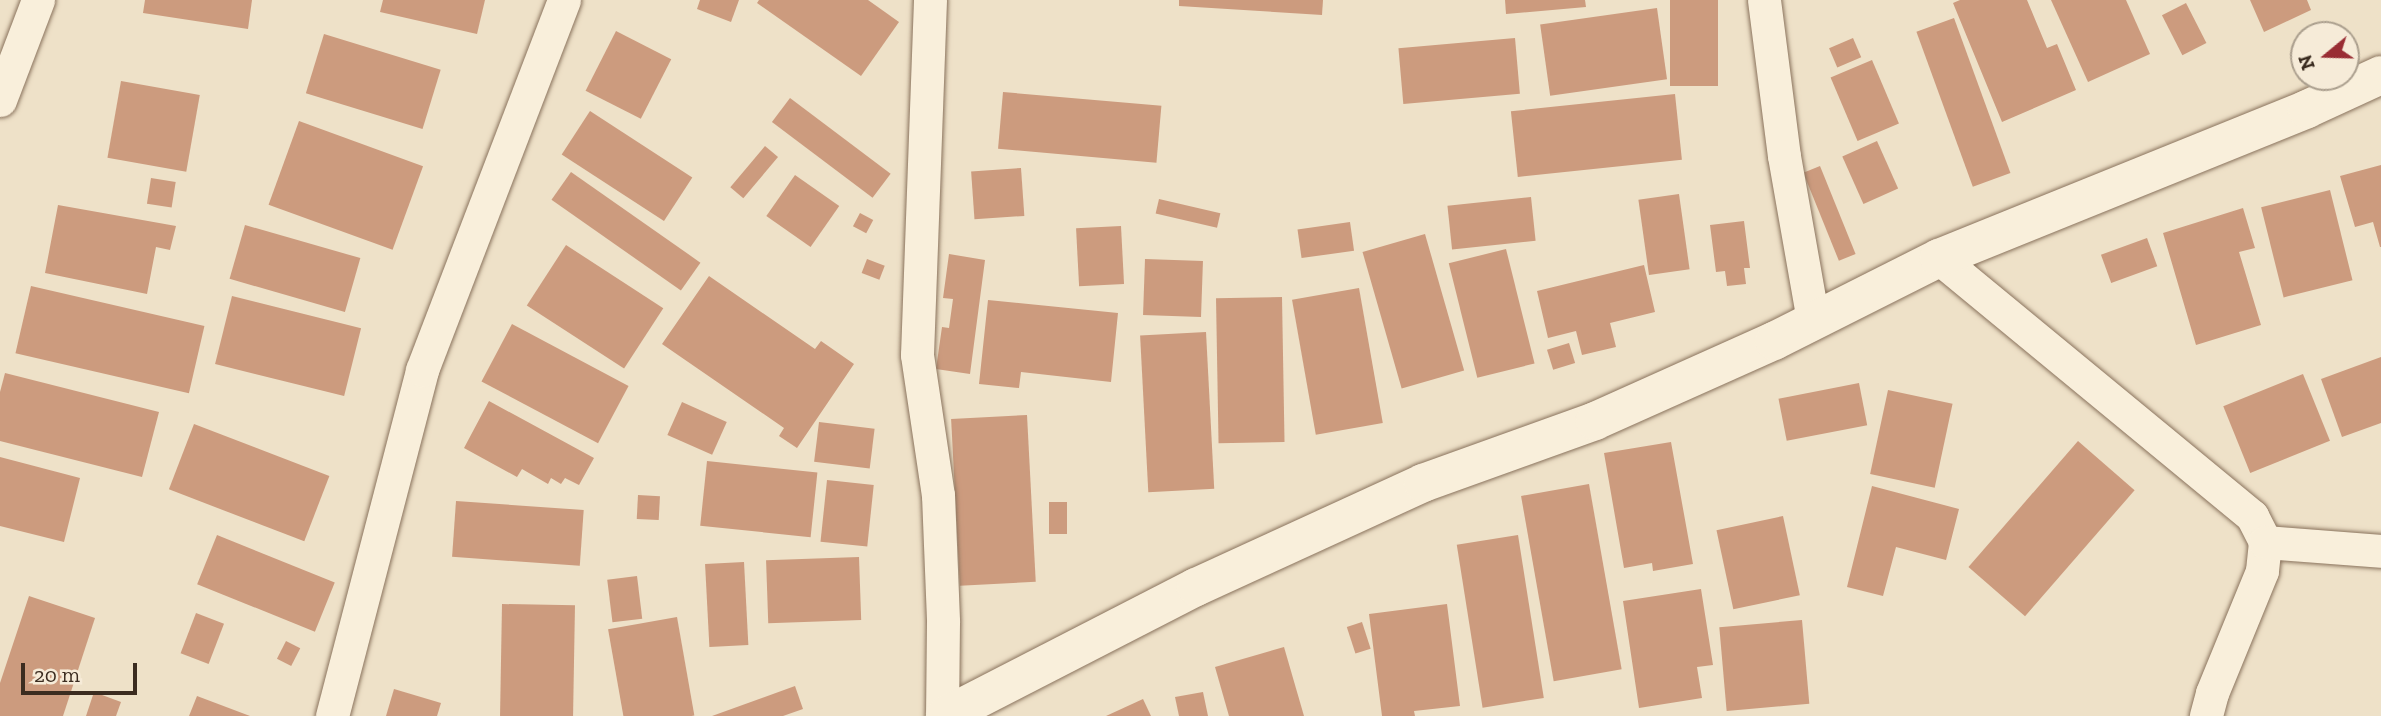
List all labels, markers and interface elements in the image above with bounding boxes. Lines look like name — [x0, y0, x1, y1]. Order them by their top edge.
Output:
north arrow — [2290, 21, 2360, 91]
text: N — [2293, 52, 2320, 73]
scale bar — [24, 650, 140, 694]
text: 20 m — [34, 662, 80, 687]

